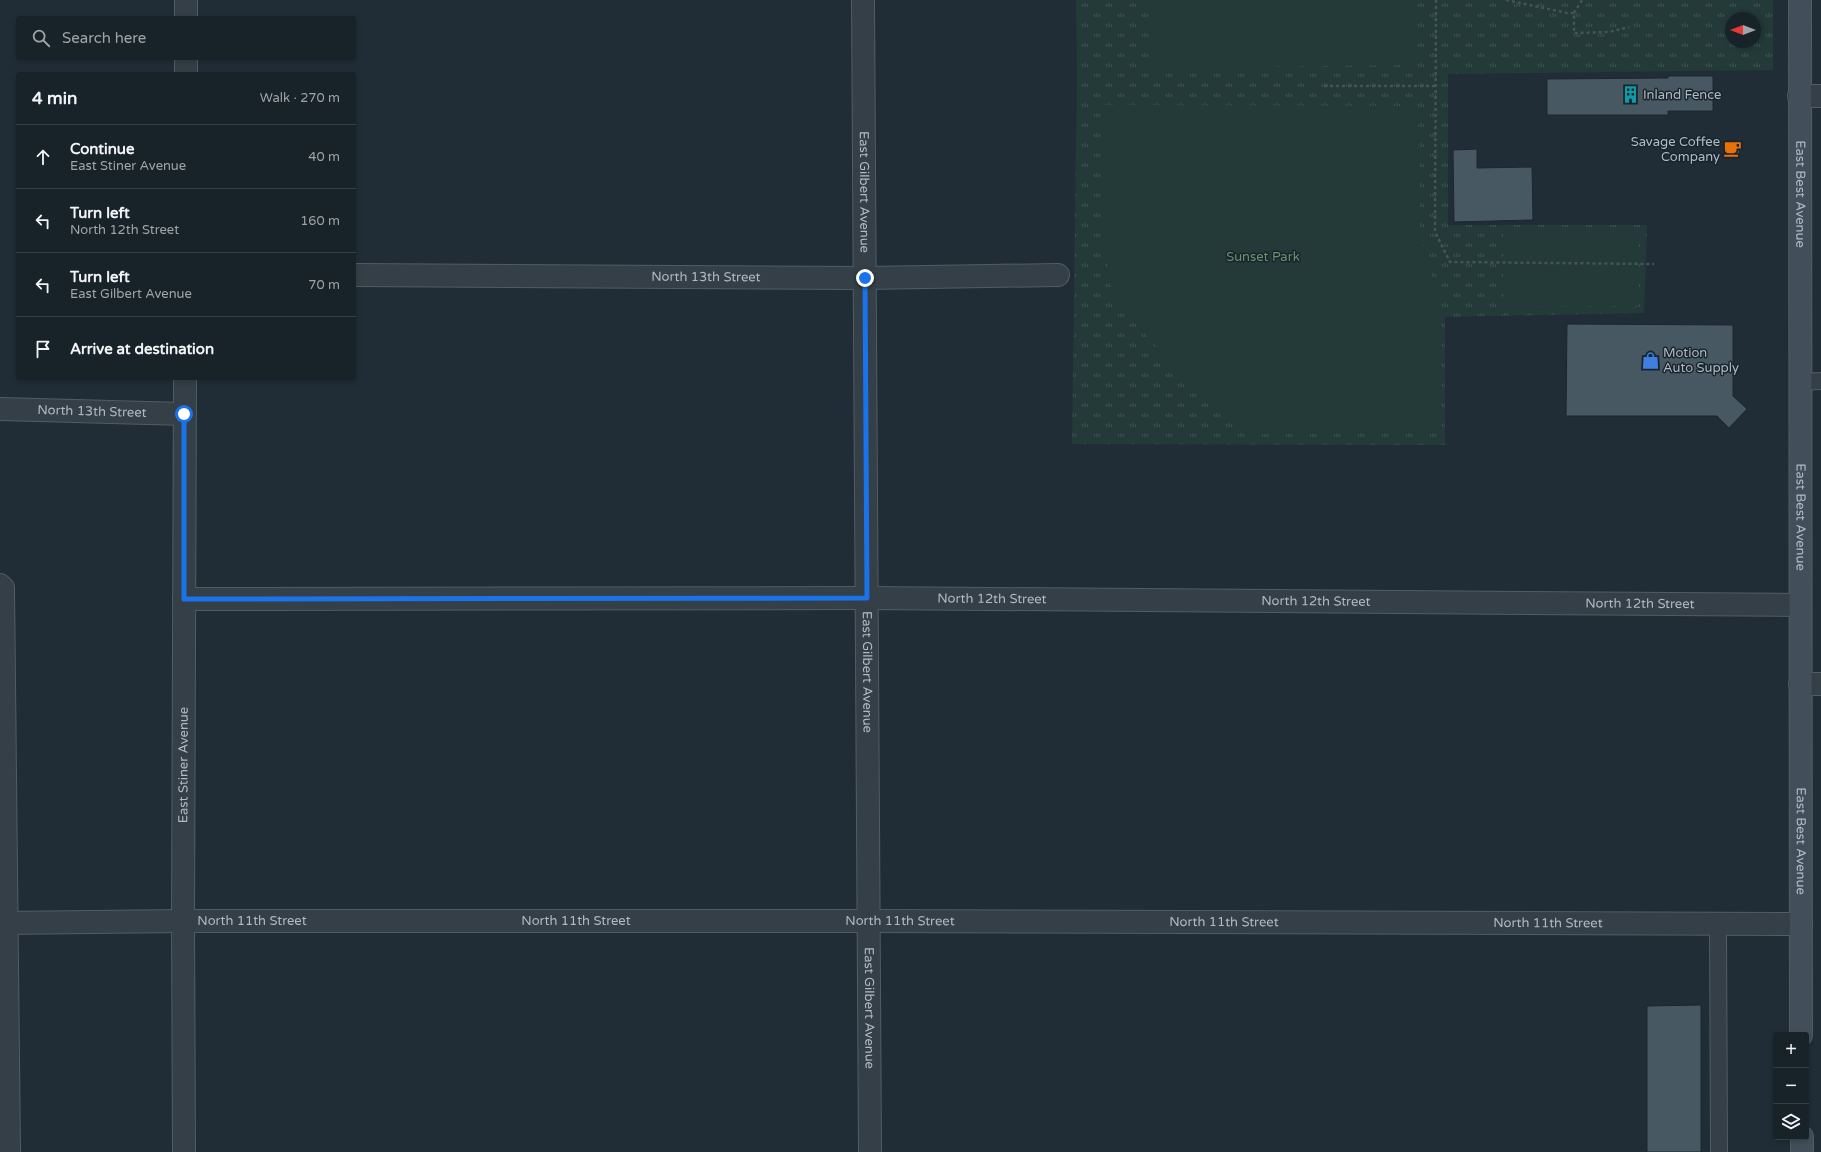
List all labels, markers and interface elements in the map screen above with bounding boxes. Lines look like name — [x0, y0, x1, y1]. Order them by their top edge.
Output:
north arrow — [1725, 12, 1761, 48]
search box — [16, 16, 356, 60]
icon: search — [30, 27, 52, 49]
text: Search here — [62, 29, 146, 47]
building icon: Inland Fence — [1620, 85, 1640, 105]
place label: Inland Fence — [1643, 87, 1721, 103]
text: 4 min — [32, 88, 77, 109]
text: Walk · 270 m — [260, 90, 340, 106]
street label: East Gilbert Avenue — [856, 131, 873, 253]
place label: Savage Coffee Company — [1631, 134, 1720, 165]
cafe icon: Savage Coffee Company — [1723, 139, 1743, 159]
text: Continue — [70, 140, 134, 158]
street label: East Best Avenue — [1792, 140, 1808, 248]
icon: ahead — [32, 146, 54, 168]
text: 40 m — [308, 149, 340, 165]
text: East Stiner Avenue — [70, 158, 186, 174]
text: Turn left — [70, 204, 130, 222]
icon: left — [32, 210, 54, 232]
text: 160 m — [300, 213, 340, 229]
text: North 12th Street — [70, 222, 179, 238]
park label: Sunset Park — [1226, 249, 1300, 265]
text: Turn left — [70, 268, 130, 286]
street label: North 13th Street — [651, 269, 761, 285]
route end — [856, 269, 874, 287]
icon: left — [32, 274, 54, 296]
text: 70 m — [308, 277, 340, 293]
text: East Gilbert Avenue — [70, 286, 192, 302]
icon: arrive — [32, 338, 54, 360]
text: Arrive at destination — [70, 340, 214, 358]
place label: Motion Auto Supply — [1663, 345, 1739, 376]
shop icon: Motion Auto Supply — [1640, 350, 1660, 370]
street label: North 13th Street — [37, 402, 147, 421]
route start — [175, 405, 193, 423]
street label: East Best Avenue — [1792, 463, 1809, 571]
street label: North 12th Street — [937, 591, 1047, 607]
street label: North 12th Street — [1261, 593, 1371, 610]
street label: North 12th Street — [1585, 595, 1695, 612]
street label: East Gilbert Avenue — [859, 611, 875, 733]
street label: East Stiner Avenue — [175, 707, 192, 823]
street label: East Best Avenue — [1793, 787, 1809, 895]
street label: North 11th Street — [197, 913, 307, 929]
street label: North 11th Street — [521, 913, 631, 929]
street label: North 11th Street — [845, 913, 955, 929]
street label: North 11th Street — [1169, 914, 1279, 930]
street label: North 11th Street — [1493, 915, 1603, 931]
street label: East Gilbert Avenue — [861, 947, 877, 1069]
map controls — [1773, 1032, 1809, 1140]
button: + — [1773, 1032, 1809, 1068]
button: − — [1773, 1068, 1809, 1104]
button: layers — [1773, 1104, 1809, 1140]

